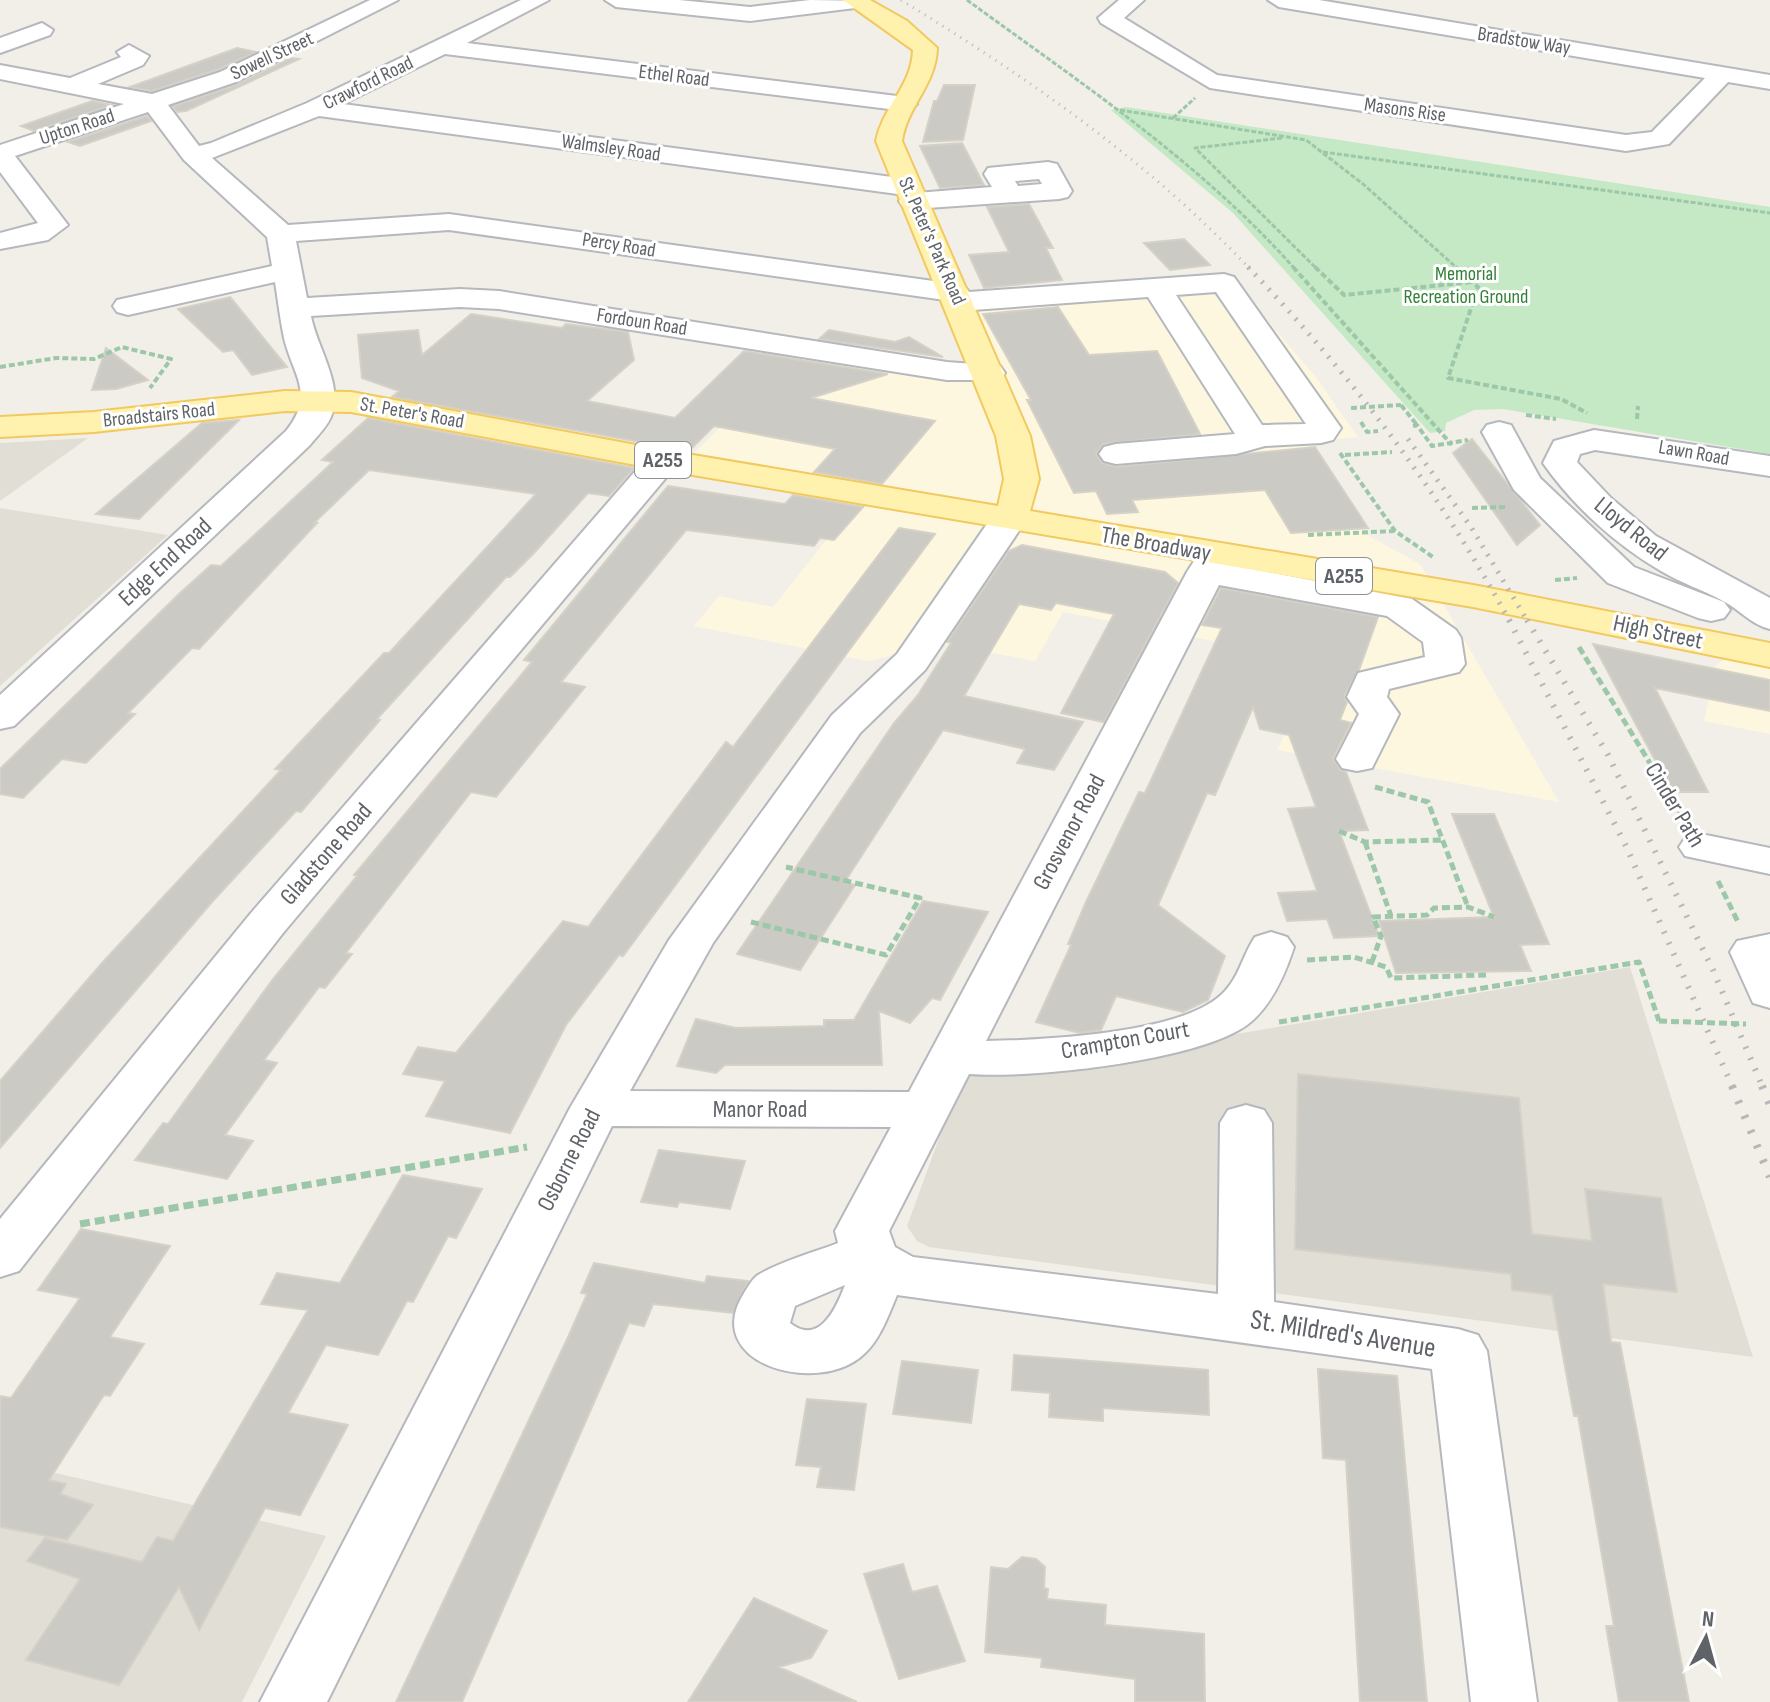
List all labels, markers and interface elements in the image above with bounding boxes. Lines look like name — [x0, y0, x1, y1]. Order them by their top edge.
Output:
street label: Bradstow Way — [1476, 22, 1572, 60]
street label: Sowell Street — [227, 26, 317, 86]
street label: Crawford Road — [319, 51, 417, 115]
street label: Ethel Road — [637, 60, 711, 92]
street label: Masons Rise — [1363, 92, 1447, 128]
street label: Upton Road — [36, 104, 118, 150]
street label: Walmsley Road — [560, 129, 662, 167]
street label: St. Peter's Park Road — [893, 173, 971, 309]
street label: Percy Road — [581, 227, 657, 263]
park label: Memorial Recreation Ground — [1404, 262, 1528, 309]
street label: Fordoun Road — [595, 303, 689, 341]
street label: St. Peter's Road — [358, 392, 466, 434]
street label: Broadstairs Road — [102, 397, 216, 433]
street label: Lawn Road — [1657, 435, 1731, 471]
road number: A255 — [635, 442, 691, 478]
street label: Lloyd Road — [1588, 491, 1674, 567]
street label: Edge End Road — [112, 512, 218, 612]
street label: The Broadway — [1099, 520, 1213, 568]
road number: A255 — [1316, 558, 1372, 594]
street label: High Street — [1610, 608, 1706, 656]
street label: Cinder Path — [1639, 758, 1711, 852]
street label: Grosvenor Road — [1026, 769, 1112, 895]
street label: Gladstone Road — [274, 797, 378, 911]
street label: Crampton Court — [1059, 1014, 1191, 1066]
street label: Manor Road — [713, 1095, 807, 1124]
street label: Osborne Road — [531, 1104, 607, 1216]
street label: St. Mildred's Avenue — [1248, 1303, 1438, 1365]
north arrow — [1666, 1598, 1746, 1678]
text: N — [1701, 1606, 1715, 1634]

